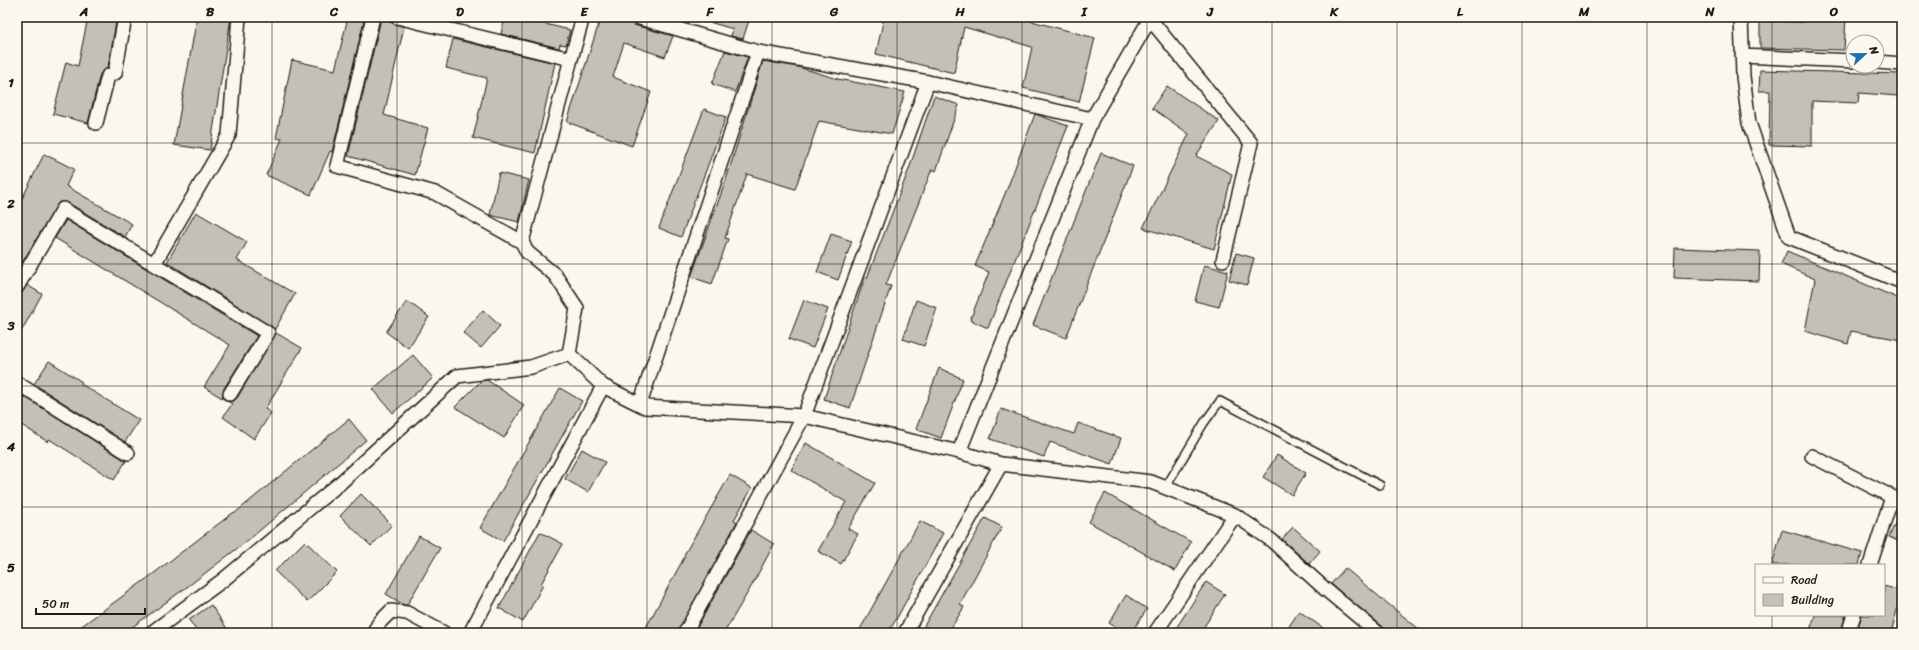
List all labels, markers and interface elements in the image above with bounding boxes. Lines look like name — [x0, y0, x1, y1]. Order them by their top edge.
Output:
text: A — [79, 0, 88, 23]
text: B — [206, 0, 215, 23]
text: C — [329, 0, 339, 23]
text: D — [456, 0, 464, 23]
text: E — [580, 0, 589, 23]
text: F — [705, 0, 714, 23]
text: G — [829, 0, 839, 23]
text: H — [954, 0, 965, 23]
text: I — [1080, 0, 1088, 23]
text: J — [1206, 0, 1214, 23]
text: K — [1329, 0, 1339, 23]
text: L — [1457, 0, 1464, 23]
text: M — [1578, 0, 1590, 23]
text: N — [1704, 0, 1715, 23]
text: O — [1829, 0, 1839, 23]
north arrow — [1845, 34, 1885, 74]
text: N — [1863, 42, 1884, 58]
text: 1 — [8, 71, 14, 94]
text: 2 — [6, 192, 15, 215]
text: 3 — [6, 314, 15, 337]
text: 4 — [6, 435, 16, 458]
text: 5 — [7, 556, 15, 579]
legend — [1755, 564, 1885, 616]
text: Road — [1791, 569, 1818, 591]
text: Building — [1791, 589, 1834, 611]
scale bar — [36, 590, 145, 616]
text: 50 m — [42, 593, 69, 615]

